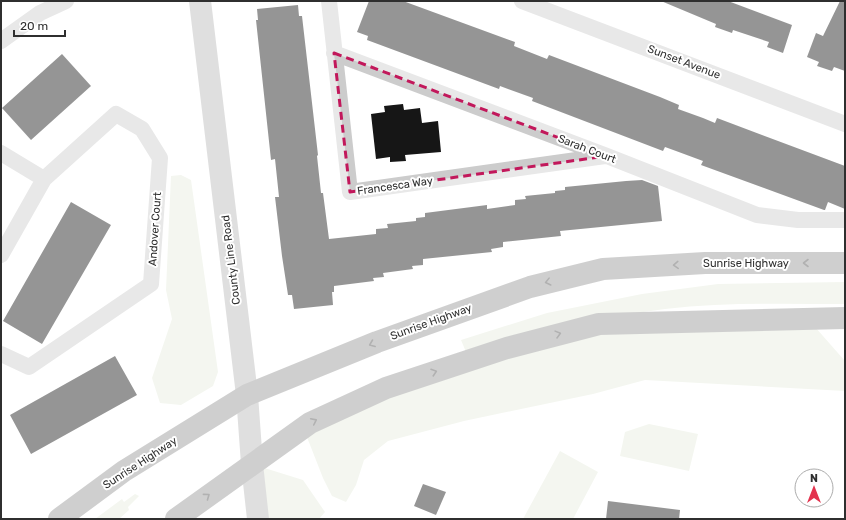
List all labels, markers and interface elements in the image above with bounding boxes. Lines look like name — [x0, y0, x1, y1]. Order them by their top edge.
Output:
scale bar — [14, 12, 65, 38]
text: 20 m — [20, 19, 48, 33]
street label: Sunset Avenue — [646, 42, 722, 82]
street label: Sarah Court — [556, 132, 619, 166]
street label: Francesca Way — [356, 174, 434, 198]
street label: Andover Court — [146, 191, 164, 266]
street label: County Line Road — [219, 215, 243, 305]
street label: Sunrise Highway — [703, 257, 789, 270]
one-way arrow — [803, 259, 809, 267]
one-way arrow — [673, 260, 679, 269]
one-way arrow — [545, 278, 551, 286]
street label: Sunrise Highway — [388, 301, 474, 343]
one-way arrow — [555, 331, 561, 339]
one-way arrow — [369, 339, 376, 347]
one-way arrow — [430, 368, 437, 377]
one-way arrow — [309, 418, 317, 426]
street label: Sunrise Highway — [100, 434, 180, 492]
north arrow — [794, 468, 834, 508]
text: N — [810, 472, 818, 485]
one-way arrow — [203, 494, 210, 501]

